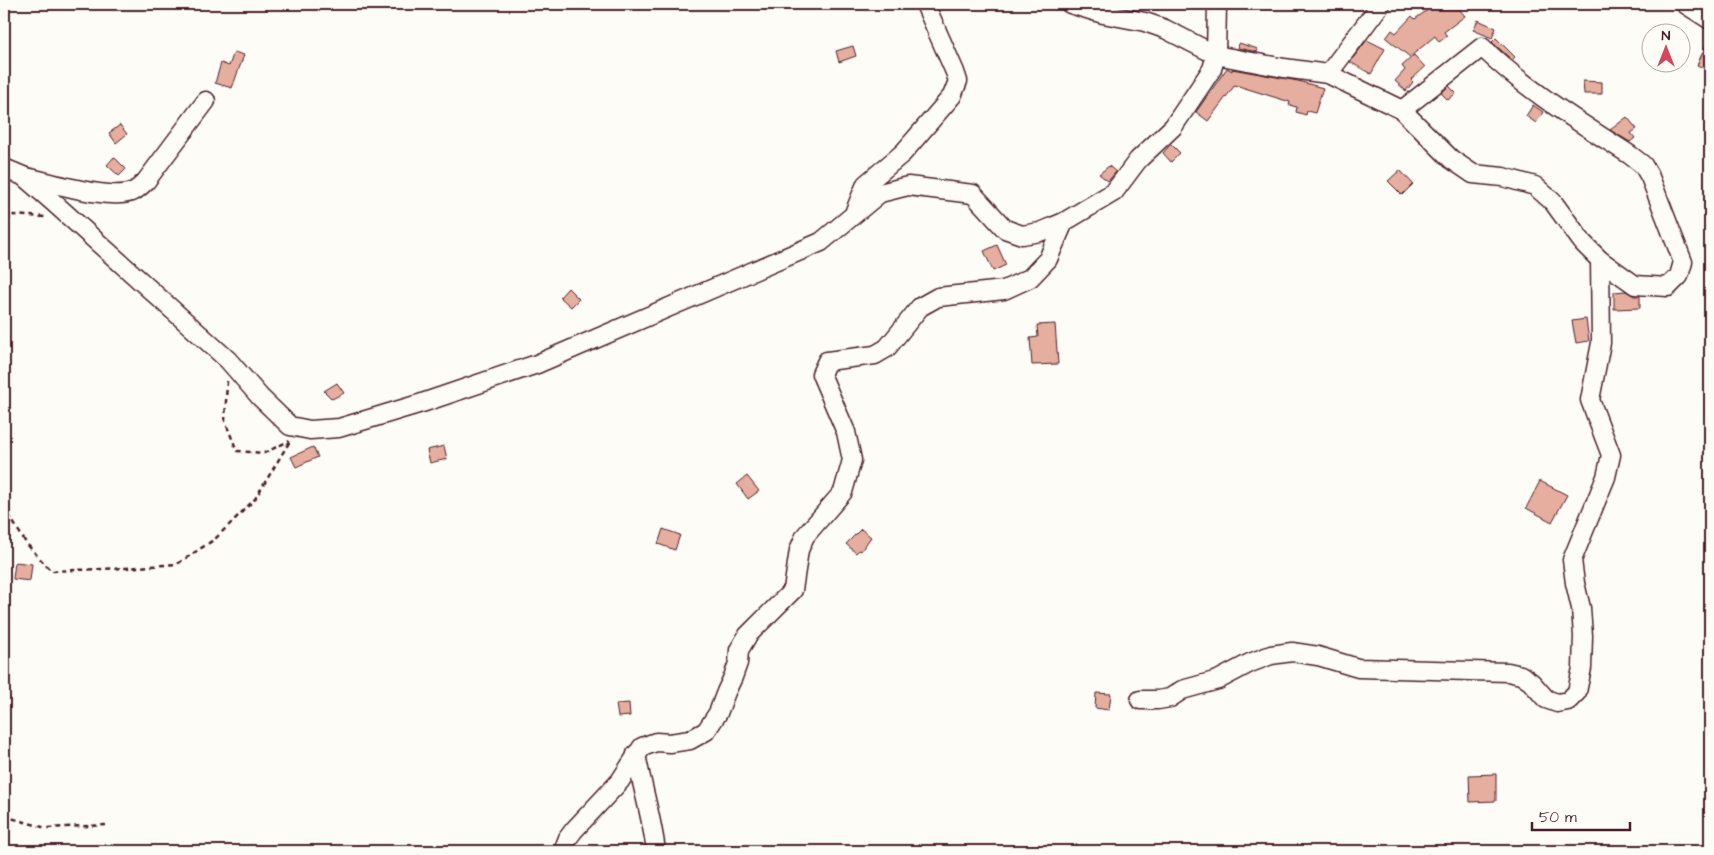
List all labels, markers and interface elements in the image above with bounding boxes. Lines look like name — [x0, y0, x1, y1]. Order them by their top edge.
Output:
north arrow — [1642, 22, 1692, 72]
text: N — [1662, 26, 1671, 46]
scale bar — [1532, 800, 1629, 832]
text: 50 m — [1539, 807, 1577, 828]

